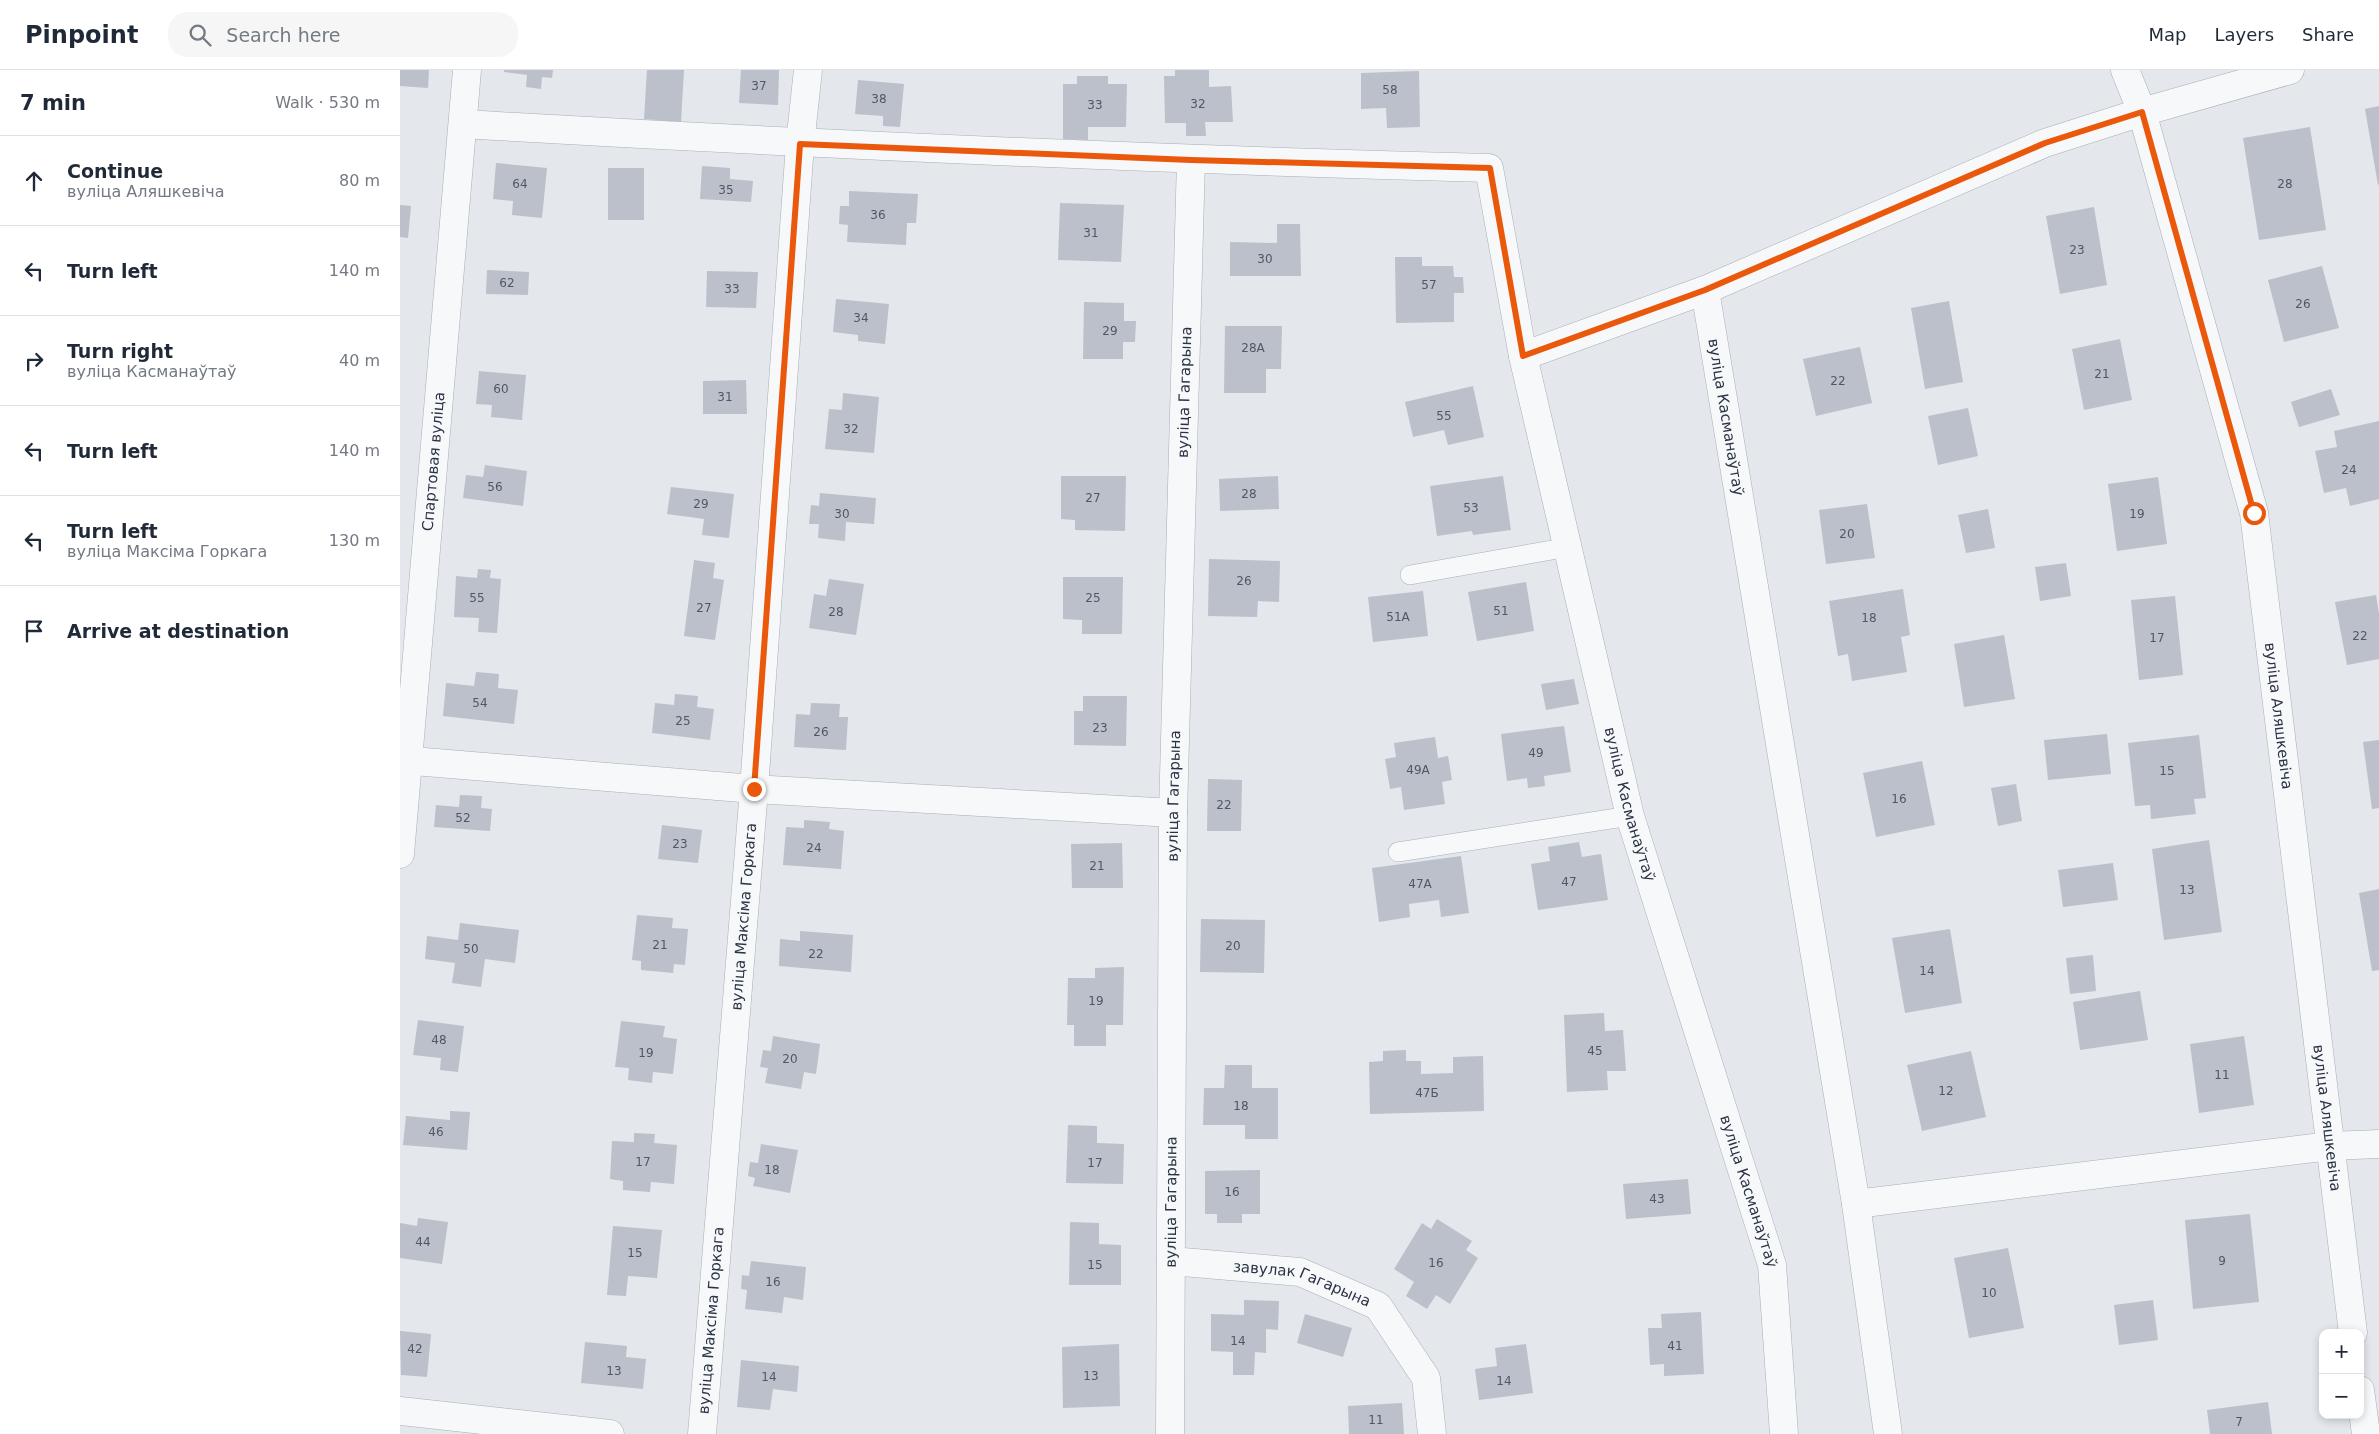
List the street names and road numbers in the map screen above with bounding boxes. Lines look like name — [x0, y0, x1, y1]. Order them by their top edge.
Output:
street label: вуліца Гагарына — [1174, 326, 1195, 458]
street label: вуліца Касманаўтаў — [1704, 337, 1748, 497]
street label: Спартовая вуліца — [419, 391, 448, 532]
street label: вуліца Аляшкевіча — [2261, 641, 2296, 790]
street label: вуліца Касманаўтаў — [1601, 725, 1659, 884]
street label: вуліца Гагарына — [1164, 730, 1184, 862]
street label: вуліца Максіма Горкага — [727, 822, 760, 1011]
street label: вуліца Аляшкевіча — [2309, 1044, 2345, 1192]
street label: вуліца Касманаўтаў — [1716, 1113, 1781, 1270]
street label: вуліца Гагарына — [1162, 1136, 1180, 1268]
street label: вуліца Максіма Горкага — [695, 1226, 728, 1415]
street label: завулак Гагарына — [1232, 1257, 1373, 1311]

